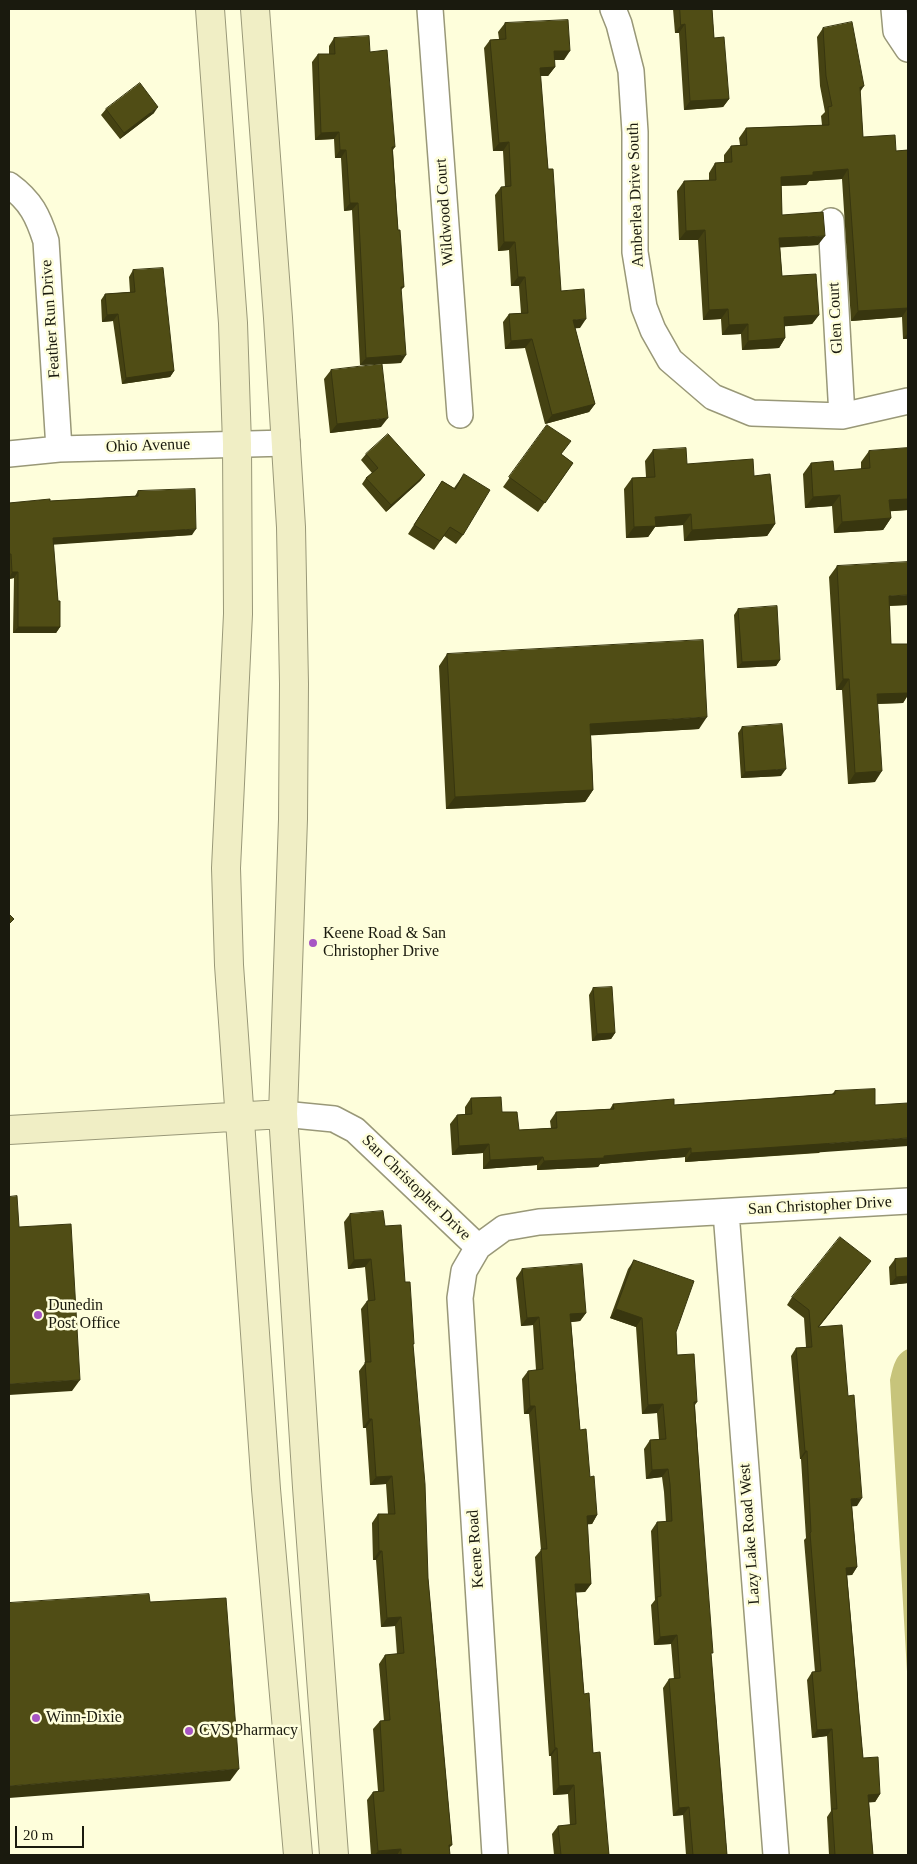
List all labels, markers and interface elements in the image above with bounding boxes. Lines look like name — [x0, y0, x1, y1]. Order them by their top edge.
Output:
street label: Amberlea Drive South — [624, 122, 648, 268]
street label: Wildwood Court — [432, 158, 458, 266]
street label: Feather Run Drive — [37, 259, 65, 379]
street label: Glen Court — [825, 282, 847, 354]
street label: Ohio Avenue — [105, 435, 191, 457]
place label: Keene Road & San Christopher Drive — [323, 924, 446, 962]
marker: Keene Road & San Christopher Drive — [307, 937, 319, 949]
street label: San Christopher Drive — [358, 1131, 474, 1245]
street label: San Christopher Drive — [748, 1193, 892, 1219]
place label: Dunedin Post Office — [48, 1296, 120, 1334]
marker: Dunedin Post Office — [32, 1309, 44, 1321]
street label: Lazy Lake Road West — [735, 1463, 765, 1605]
street label: Keene Road — [464, 1509, 488, 1589]
place label: Winn-Dixie — [46, 1708, 122, 1728]
marker: Winn-Dixie — [30, 1712, 42, 1724]
place label: CVS Pharmacy — [199, 1721, 298, 1741]
marker: CVS Pharmacy — [183, 1725, 195, 1737]
scale bar — [18, 1816, 86, 1848]
text: 20 m — [23, 1827, 53, 1843]

